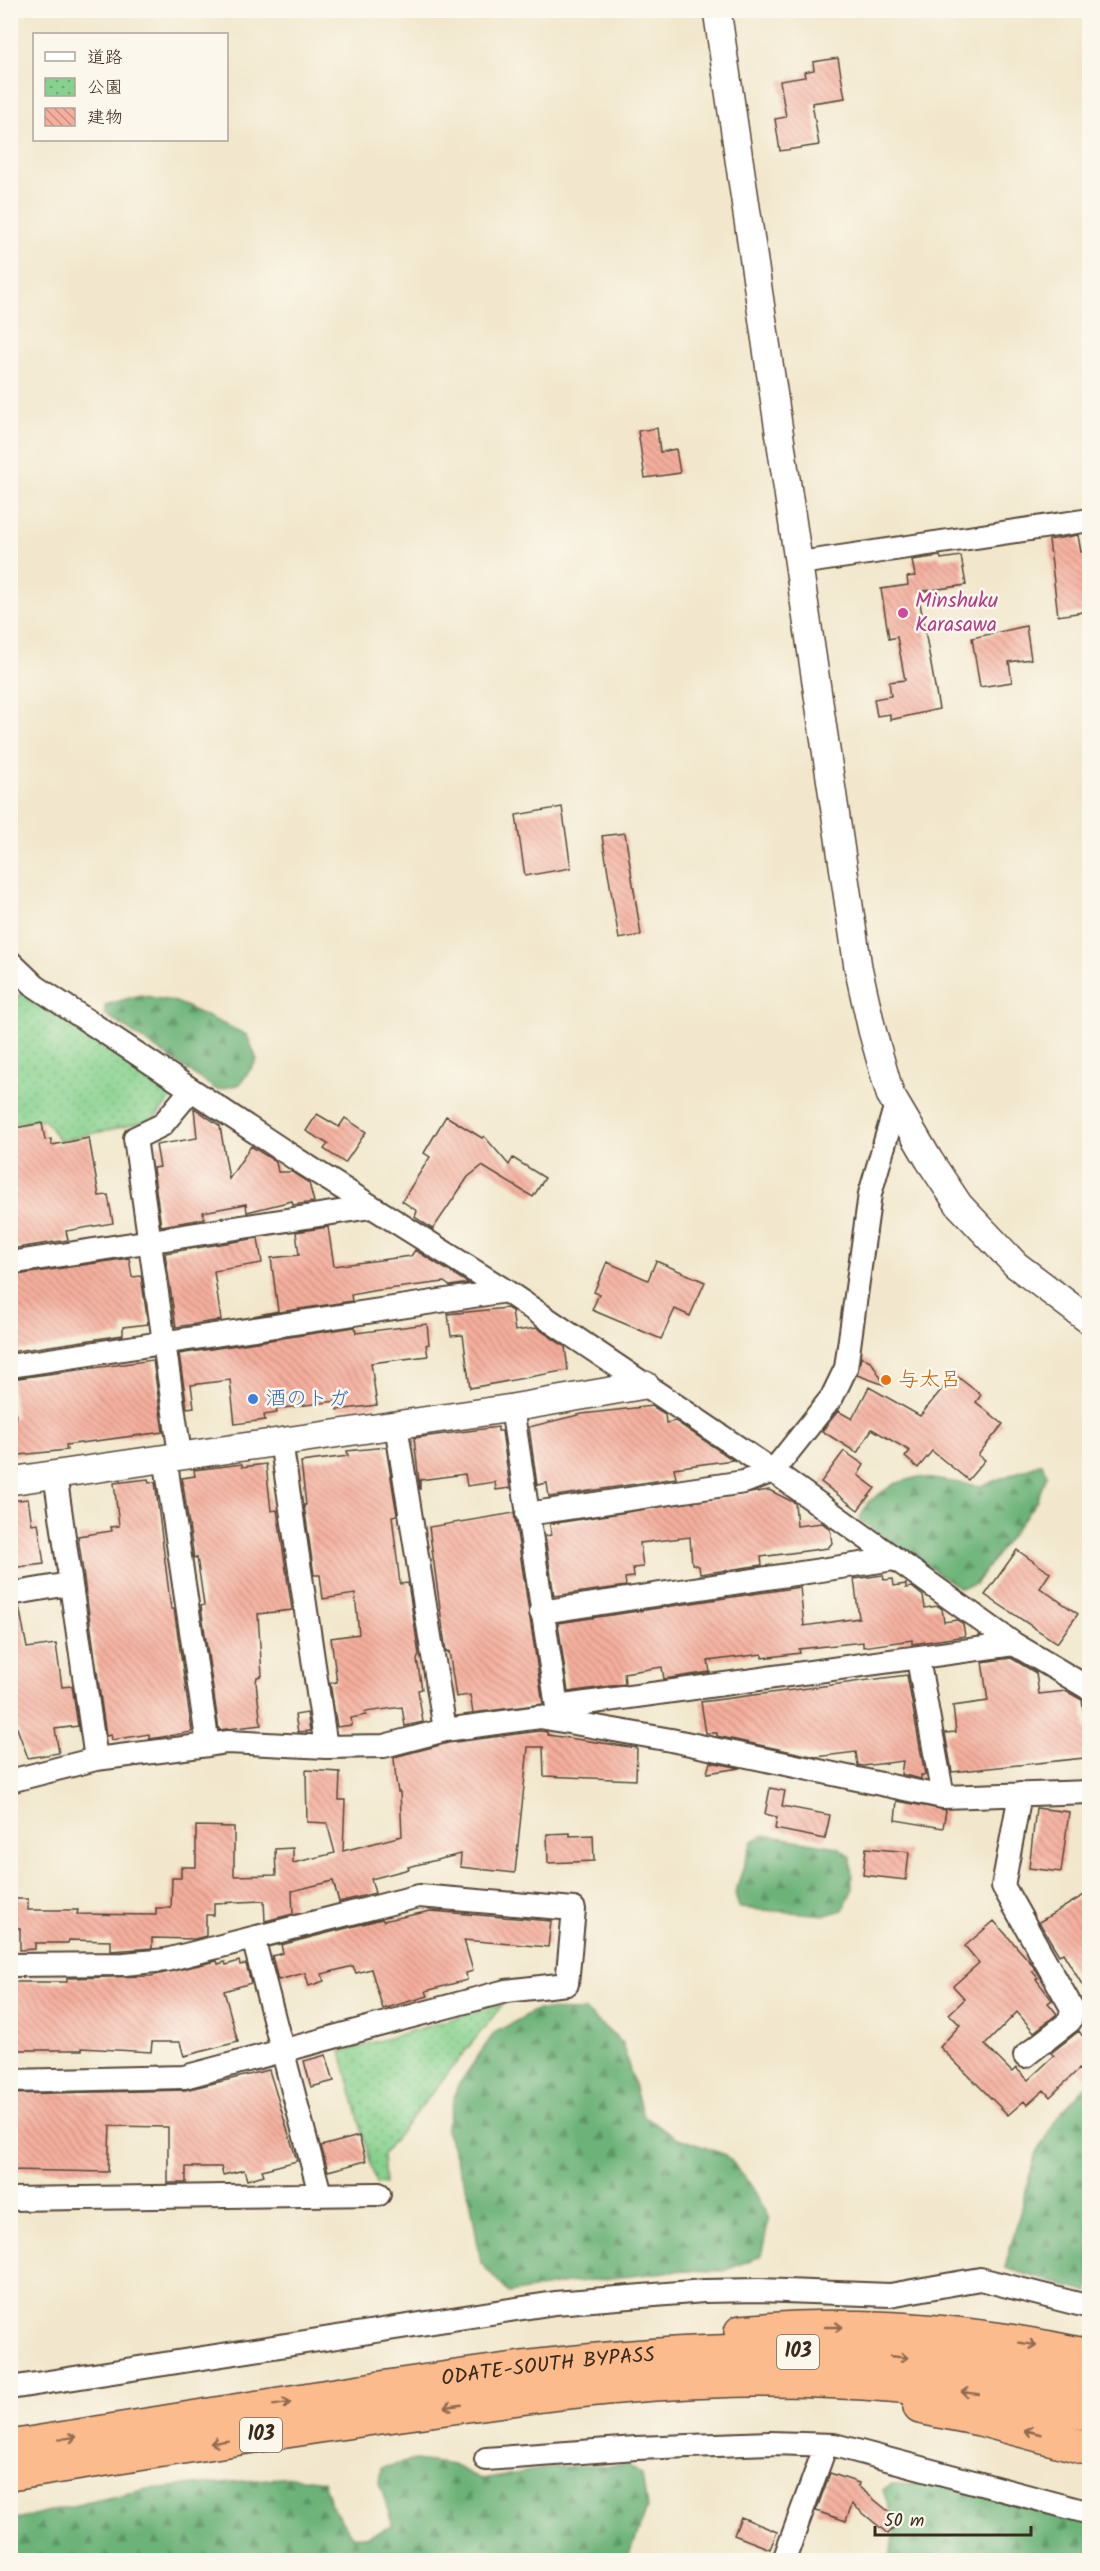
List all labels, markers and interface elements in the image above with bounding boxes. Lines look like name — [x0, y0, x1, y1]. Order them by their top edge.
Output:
legend — [33, 33, 228, 141]
text: 道路 — [87, 44, 123, 73]
text: 公園 — [87, 74, 123, 103]
text: 建物 — [87, 104, 123, 133]
place label: Minshuku Karasawa — [915, 585, 998, 642]
marker: Minshuku Karasawa — [896, 606, 910, 620]
place label: 与太呂 — [898, 1364, 961, 1397]
marker: 与太呂 — [879, 1373, 893, 1387]
place label: 酒のトガ — [265, 1383, 349, 1416]
marker: 酒のトガ — [246, 1392, 260, 1406]
one-way arrow — [823, 2321, 843, 2333]
road number: 103 — [777, 2335, 819, 2369]
one-way arrow — [1017, 2338, 1037, 2349]
street label: ODATE-SOUTH BYPASS — [439, 2339, 656, 2395]
one-way arrow — [889, 2352, 909, 2363]
one-way arrow — [960, 2388, 980, 2399]
one-way arrow — [271, 2398, 291, 2409]
one-way arrow — [444, 2401, 463, 2412]
road number: 103 — [240, 2418, 282, 2452]
one-way arrow — [1024, 2426, 1043, 2438]
one-way arrow — [58, 2432, 78, 2443]
one-way arrow — [209, 2436, 229, 2447]
scale bar — [875, 2499, 1031, 2537]
text: 50 m — [884, 2507, 924, 2536]

